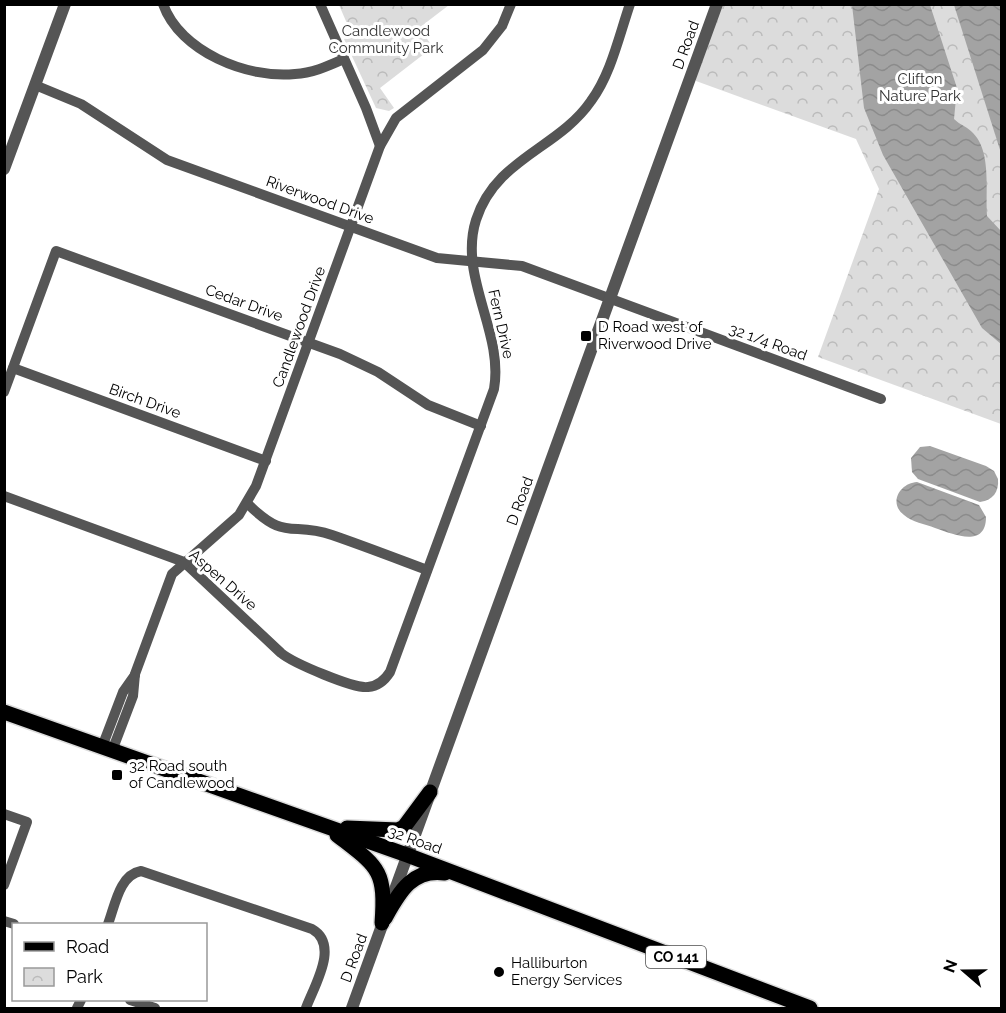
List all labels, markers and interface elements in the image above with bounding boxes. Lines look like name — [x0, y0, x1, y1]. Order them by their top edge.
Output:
street label: D Road — [669, 18, 703, 72]
park label: Candlewood Community Park — [329, 22, 444, 57]
park label: Clifton Nature Park — [879, 70, 961, 105]
street label: Riverwood Drive — [264, 172, 377, 228]
street label: Candlewood Drive — [269, 264, 329, 390]
street label: Cedar Drive — [203, 281, 285, 325]
street label: Fern Drive — [484, 287, 518, 361]
place label: D Road west of Riverwood Drive — [598, 318, 712, 353]
street label: 32 1/4 Road — [727, 320, 809, 364]
marker: D Road west of Riverwood Drive — [579, 329, 593, 343]
street label: Birch Drive — [107, 380, 183, 422]
street label: D Road — [503, 474, 537, 528]
street label: Aspen Drive — [186, 546, 261, 614]
place label: 32 Road south of Candlewood — [129, 757, 235, 792]
marker: 32 Road south of Candlewood — [110, 768, 124, 782]
street label: 32 Road — [386, 822, 444, 858]
legend — [12, 923, 207, 1001]
street label: D Road — [337, 931, 371, 985]
text: Road — [66, 936, 109, 957]
north arrow — [934, 941, 994, 1001]
road number: CO 141 — [646, 946, 706, 968]
place label: Halliburton Energy Services — [511, 954, 622, 989]
text: N — [939, 957, 961, 975]
marker: Halliburton Energy Services — [492, 965, 506, 979]
text: Park — [66, 966, 103, 987]

